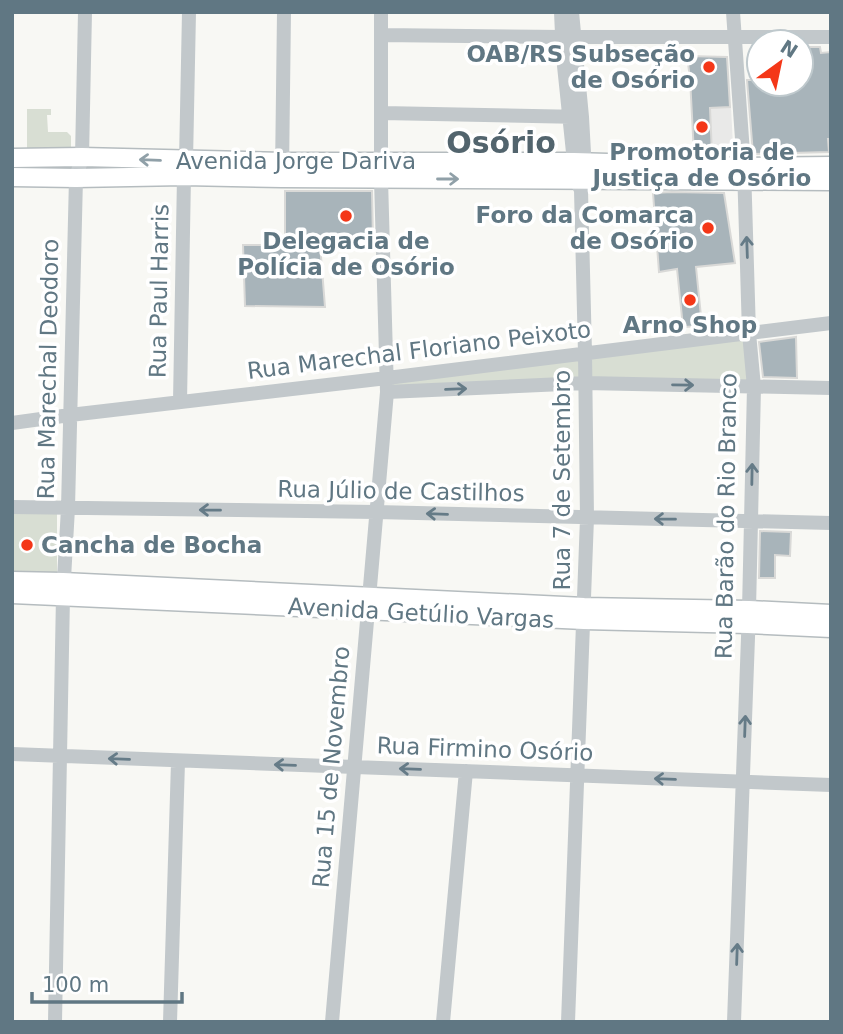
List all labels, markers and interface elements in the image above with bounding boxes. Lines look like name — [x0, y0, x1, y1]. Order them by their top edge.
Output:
north arrow — [745, 28, 815, 98]
text: N — [777, 35, 802, 62]
place label: OAB/RS Subseção de Osório — [466, 41, 695, 93]
marker: OAB/RS Subseção de Osório — [701, 59, 717, 75]
marker: Promotoria de Justiça de Osório — [694, 119, 710, 135]
district label: Osório — [446, 125, 556, 160]
place label: Promotoria de Justiça de Osório — [591, 139, 811, 191]
street label: Avenida Jorge Dariva — [176, 148, 416, 174]
one-way arrow — [139, 153, 162, 166]
one-way arrow — [436, 172, 459, 186]
place label: Foro da Comarca de Osório — [476, 202, 694, 254]
street label: Rua Paul Harris — [144, 204, 174, 378]
marker: Delegacia de Polícia de Osório — [338, 208, 354, 224]
marker: Foro da Comarca de Osório — [700, 220, 716, 236]
place label: Delegacia de Polícia de Osório — [237, 228, 455, 280]
one-way arrow — [740, 236, 753, 259]
street label: Rua Marechal Deodoro — [33, 238, 63, 500]
marker: Arno Shop — [682, 292, 698, 308]
place label: Arno Shop — [623, 312, 757, 338]
street label: Rua Marechal Floriano Peixoto — [246, 316, 592, 384]
street label: Rua 7 de Setembro — [549, 370, 575, 590]
street label: Rua Barão do Rio Branco — [711, 373, 741, 659]
one-way arrow — [671, 379, 694, 392]
one-way arrow — [444, 382, 467, 395]
one-way arrow — [745, 463, 759, 486]
street label: Rua Júlio de Castilhos — [277, 476, 525, 506]
one-way arrow — [198, 503, 221, 516]
one-way arrow — [426, 507, 449, 520]
one-way arrow — [653, 512, 676, 526]
place label: Cancha de Bocha — [41, 532, 262, 558]
marker: Cancha de Bocha — [19, 537, 35, 553]
street label: Avenida Getúlio Vargas — [287, 593, 555, 633]
street label: Rua 15 de Novembro — [307, 645, 355, 889]
one-way arrow — [738, 715, 751, 738]
street label: Rua Firmino Osório — [376, 732, 594, 766]
one-way arrow — [108, 753, 131, 766]
one-way arrow — [274, 758, 297, 772]
one-way arrow — [399, 763, 422, 776]
one-way arrow — [653, 772, 676, 785]
one-way arrow — [730, 942, 743, 965]
scale bar — [32, 960, 182, 1004]
text: 100 m — [42, 973, 109, 997]

